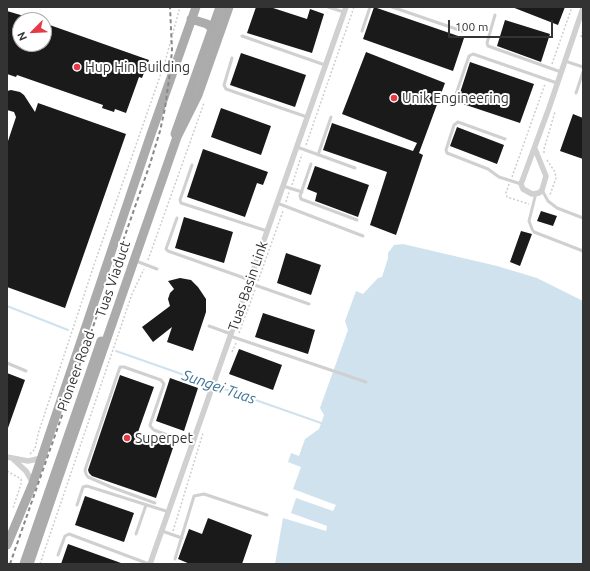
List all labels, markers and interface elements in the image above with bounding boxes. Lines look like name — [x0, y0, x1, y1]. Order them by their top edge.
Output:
north arrow — [12, 12, 52, 52]
scale bar — [450, 12, 555, 38]
text: 100 m — [455, 20, 488, 33]
text: N — [15, 30, 29, 43]
place label: Hup Hin Building — [85, 59, 190, 75]
marker: Hup Hin Building — [72, 62, 82, 72]
place label: Unik Engineering — [402, 90, 509, 106]
marker: Unik Engineering — [389, 93, 399, 103]
street label: Tuas Viaduct — [92, 238, 134, 320]
street label: Tuas Basin Link — [225, 239, 271, 333]
street label: Pioneer Road — [54, 329, 98, 413]
water label: Sungei Tuas — [180, 366, 258, 408]
place label: Superpet — [135, 430, 193, 446]
marker: Superpet — [122, 433, 132, 443]

